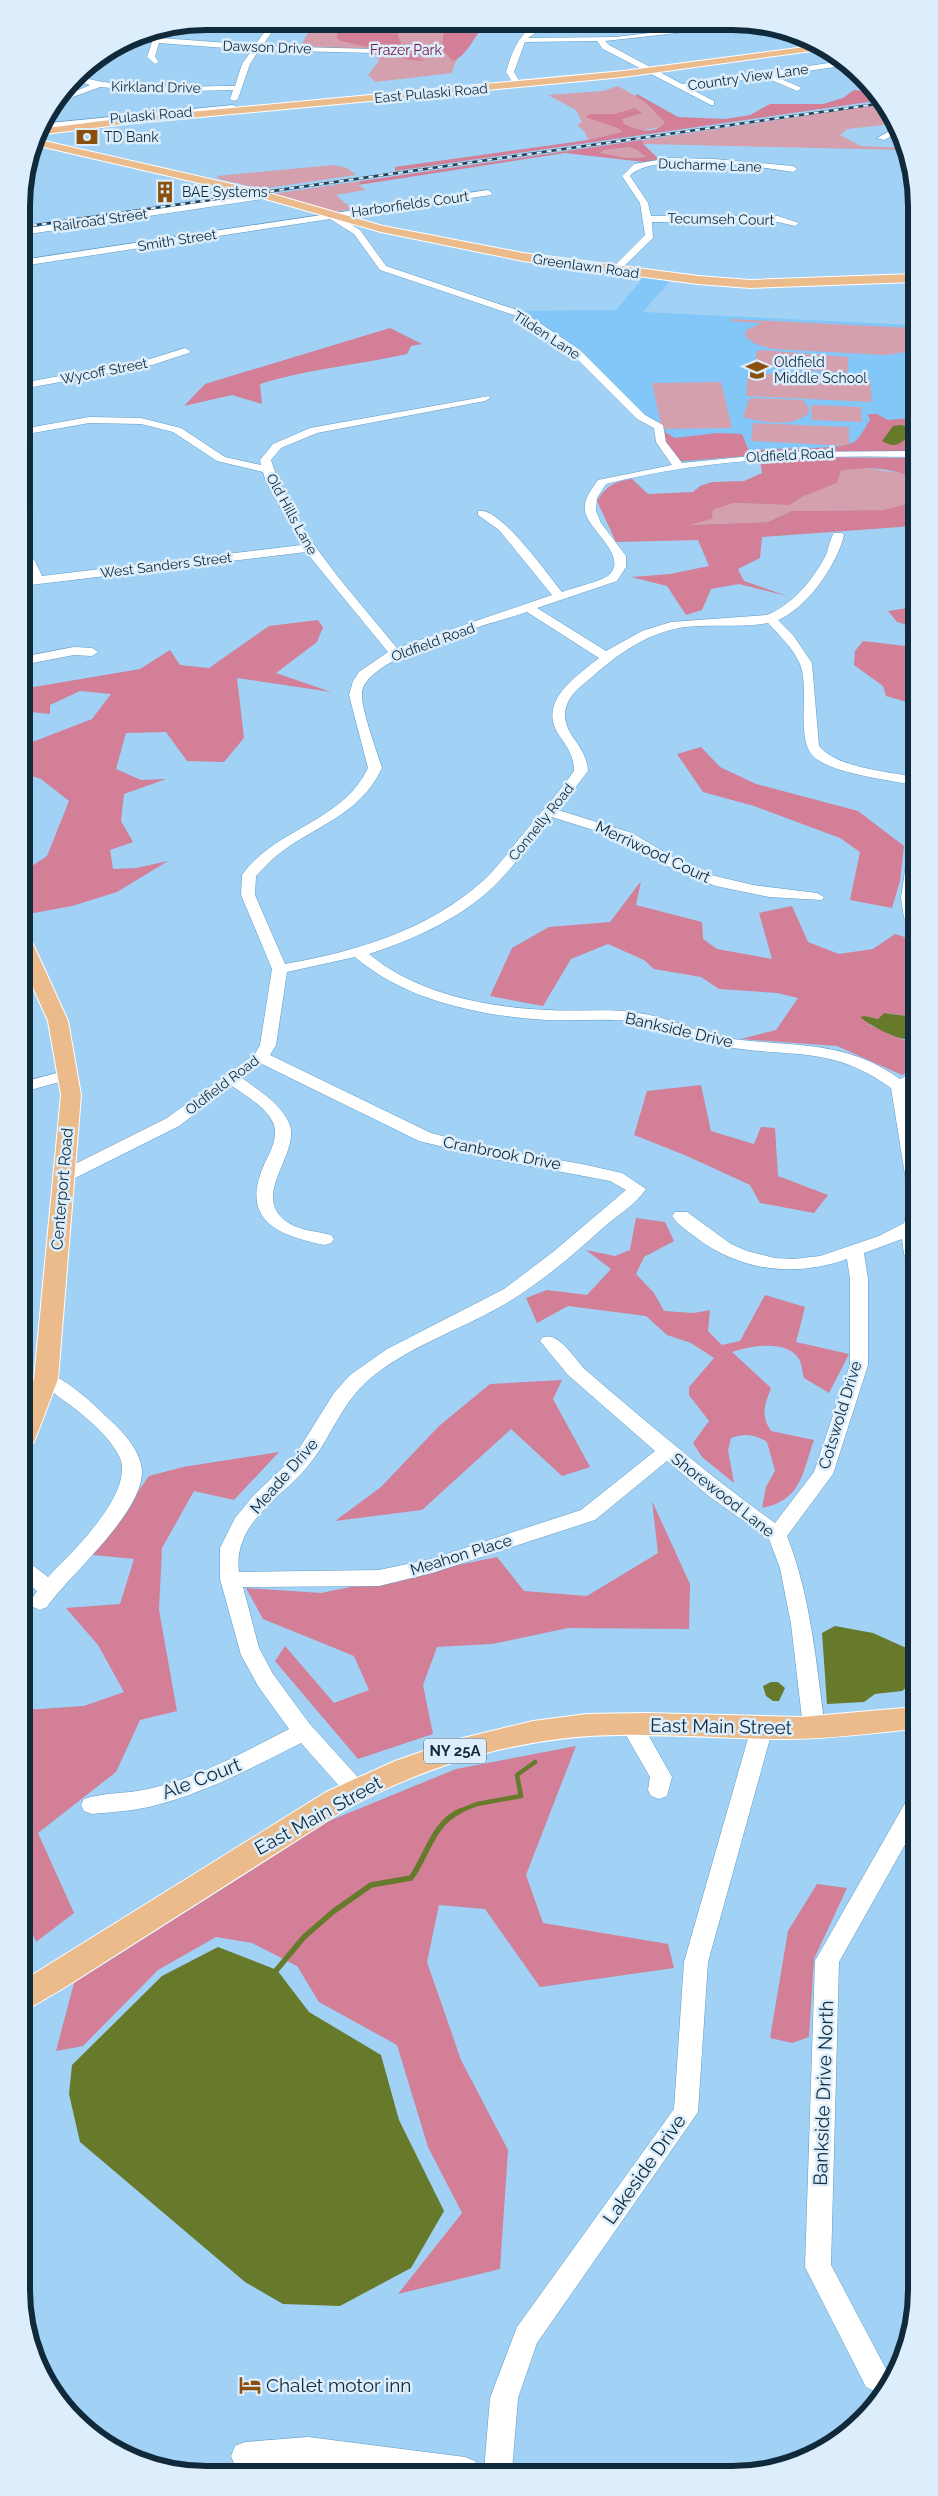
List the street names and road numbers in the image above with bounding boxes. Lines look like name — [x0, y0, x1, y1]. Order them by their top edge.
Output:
street label: Dawson Drive — [222, 37, 312, 57]
street label: Country View Lane — [687, 61, 809, 93]
street label: Kirkland Drive — [111, 78, 201, 96]
street label: East Pulaski Road — [374, 80, 488, 106]
street label: Pulaski Road — [109, 103, 193, 127]
street label: Ducharme Lane — [658, 155, 762, 175]
street label: Harborfields Court — [350, 188, 470, 220]
street label: Railroad Street — [52, 205, 149, 235]
street label: Tecumseh Court — [668, 210, 775, 228]
street label: Smith Street — [136, 226, 218, 254]
street label: Greenlawn Road — [532, 251, 640, 281]
street label: Tilden Lane — [511, 308, 583, 362]
street label: Wycoff Street — [59, 355, 149, 387]
street label: Oldfield Road — [746, 445, 834, 465]
street label: Old Hills Lane — [263, 471, 321, 557]
street label: West Sanders Street — [99, 549, 233, 581]
street label: Oldfield Road — [389, 619, 477, 665]
street label: Connelly Road — [505, 780, 577, 864]
street label: Merriwood Court — [592, 817, 714, 887]
street label: Bankside Drive — [623, 1008, 735, 1052]
street label: Oldfield Road — [182, 1052, 262, 1118]
street label: Centerport Road — [47, 1127, 77, 1251]
street label: Cranbrook Drive — [441, 1132, 563, 1174]
street label: Cotswold Drive — [815, 1359, 865, 1471]
street label: Meade Drive — [246, 1434, 322, 1518]
street label: Shorewood Lane — [668, 1449, 778, 1541]
street label: Meahon Place — [408, 1531, 514, 1579]
street label: East Main Street — [650, 1714, 793, 1738]
road number: NY 25A — [424, 1738, 486, 1764]
street label: Ale Court — [158, 1753, 244, 1803]
street label: East Main Street — [251, 1771, 386, 1859]
street label: Bankside Drive North — [809, 2000, 837, 2186]
street label: Lakeside Drive — [598, 2110, 690, 2228]

